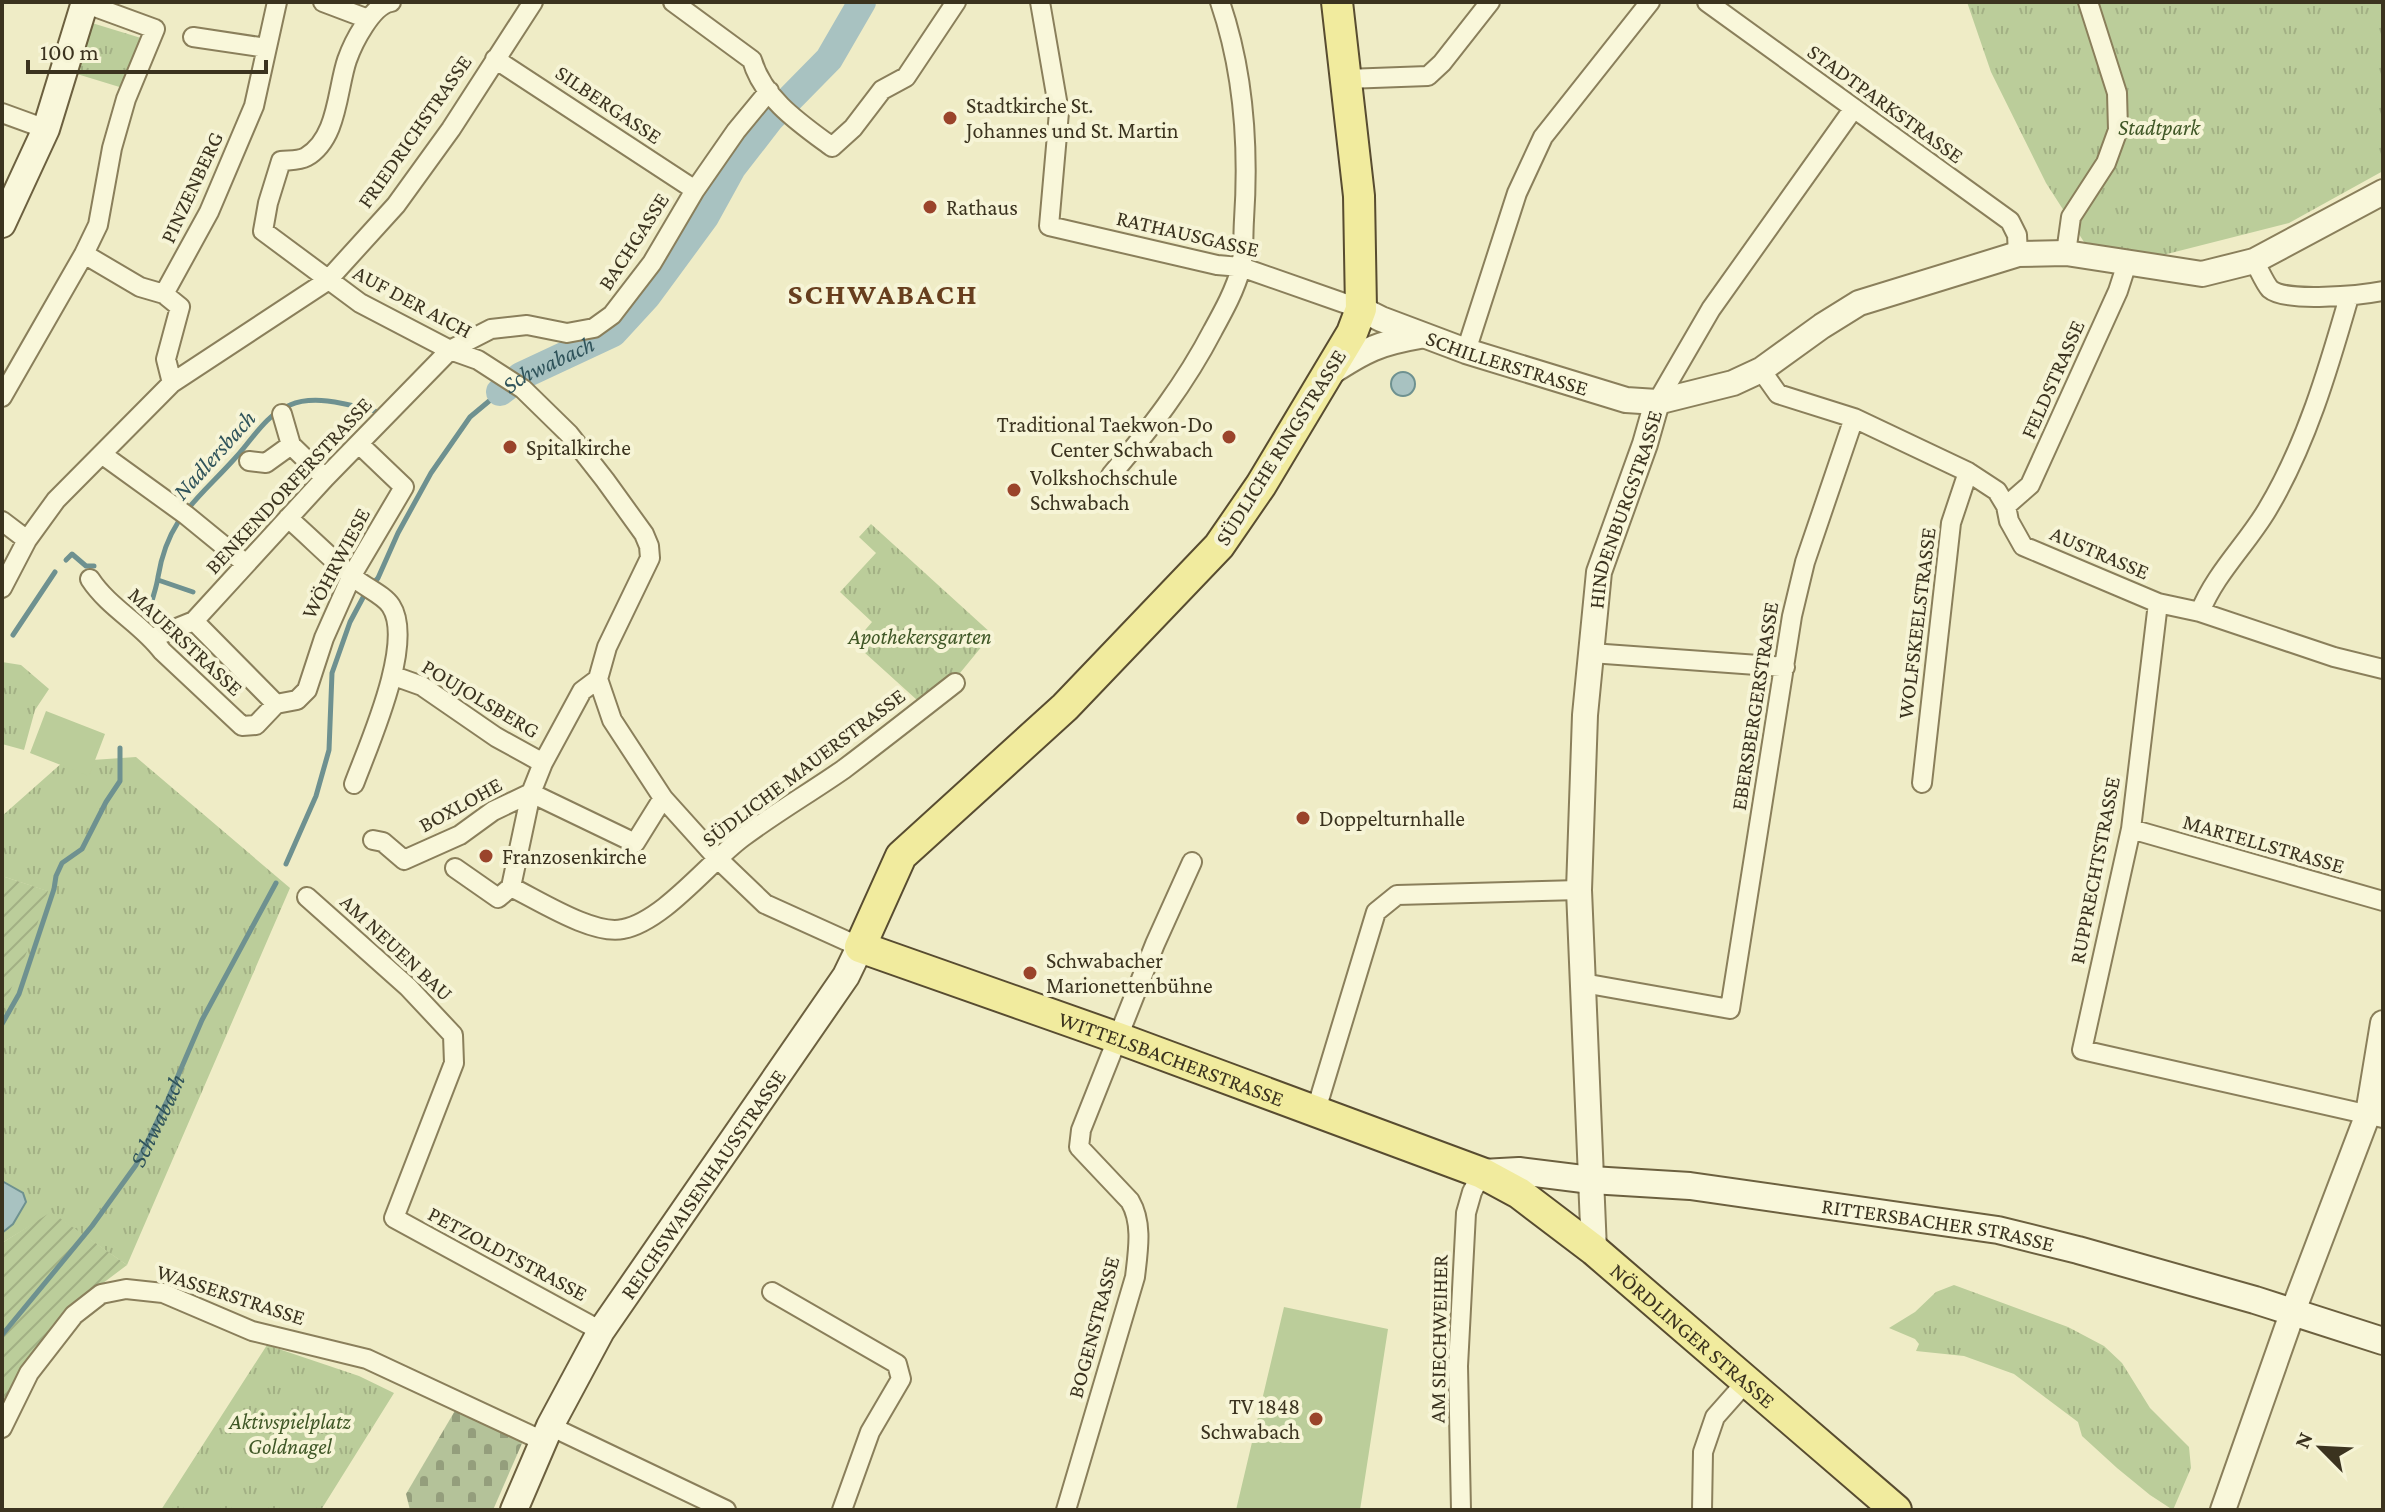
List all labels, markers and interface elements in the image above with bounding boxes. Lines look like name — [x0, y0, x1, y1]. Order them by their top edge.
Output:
scale bar — [28, 24, 266, 74]
text: 100 m — [40, 38, 99, 65]
street label: STADTPARKSTRASSE — [1803, 38, 1969, 168]
street label: FRIEDRICHSTRASSE — [352, 50, 477, 213]
street label: SILBERGASSE — [551, 60, 667, 149]
place label: Stadtkirche St. Johannes und St. Martin — [964, 93, 1179, 143]
marker: Stadtkirche St. Johannes und St. Martin — [941, 109, 959, 127]
park label: Stadtpark — [2118, 115, 2201, 140]
street label: PINZENBERG — [155, 128, 228, 247]
street label: BACHGASSE — [593, 188, 674, 294]
place label: Rathaus — [946, 195, 1018, 220]
marker: Rathaus — [921, 198, 939, 216]
street label: RATHAUSGASSE — [1114, 205, 1262, 262]
street label: AUF DER AICH — [349, 260, 476, 343]
district label: SCHWABACH — [788, 277, 978, 310]
street label: FELDSTRASSE — [2015, 316, 2090, 442]
street label: SCHILLERSTRASSE — [1422, 325, 1591, 401]
water label: Schwabach — [496, 330, 598, 399]
street label: SÜDLICHE RINGSTRASSE — [1210, 345, 1351, 550]
street label: BENKENDORFERSTRASSE — [200, 392, 377, 579]
water label: Nadlersbach — [167, 404, 261, 505]
street label: HINDENBURGSTRASSE — [1583, 407, 1667, 610]
place label: Traditional Taekwon-Do Center Schwabach — [997, 412, 1213, 462]
marker: Traditional Taekwon-Do Center Schwabach — [1220, 428, 1238, 446]
place label: Spitalkirche — [526, 435, 631, 460]
marker: Spitalkirche — [501, 438, 519, 456]
place label: Volkshochschule Schwabach — [1030, 465, 1178, 515]
marker: Volkshochschule Schwabach — [1005, 481, 1023, 499]
street label: WÖHRWIESE — [296, 504, 375, 623]
street label: AUSTRASSE — [2047, 520, 2153, 585]
street label: WOLFSKEELSTRASSE — [1892, 526, 1941, 720]
street label: MAUERSTRASSE — [123, 582, 248, 701]
street label: EBERSBERGERSTRASSE — [1726, 600, 1783, 812]
park label: Apothekersgarten — [847, 624, 992, 649]
street label: POUJOLSBERG — [418, 654, 544, 743]
street label: SÜDLICHE MAUERSTRASSE — [697, 683, 910, 852]
street label: BOXLOHE — [414, 771, 506, 837]
street label: RUPPRECHTSTRASSE — [2064, 774, 2125, 966]
place label: Doppelturnhalle — [1319, 806, 1465, 831]
street label: MARTELLSTRASSE — [2180, 808, 2348, 879]
marker: Doppelturnhalle — [1294, 809, 1312, 827]
place label: Franzosenkirche — [502, 844, 647, 869]
marker: Franzosenkirche — [477, 847, 495, 865]
street label: AM NEUEN BAU — [335, 889, 458, 1006]
place label: Schwabacher Marionettenbühne — [1046, 948, 1213, 998]
marker: Schwabacher Marionettenbühne — [1021, 964, 1039, 982]
street label: WITTELSBACHERSTRASSE — [1055, 1006, 1287, 1112]
street label: REICHSWAISENHAUSSTRASSE — [615, 1064, 791, 1304]
water label: Schwabach — [123, 1070, 190, 1171]
street label: RITTERSBACHER STRASSE — [1820, 1193, 2057, 1257]
street label: PETZOLDTSTRASSE — [424, 1201, 592, 1306]
street label: BOGENSTRASSE — [1063, 1253, 1124, 1401]
street label: AM SIECHWEIHER — [1425, 1254, 1452, 1423]
street label: NÖRDLINGER STRASSE — [1605, 1258, 1780, 1413]
street label: WASSERSTRASSE — [153, 1259, 308, 1330]
place label: TV 1848 Schwabach — [1200, 1394, 1300, 1444]
north arrow — [2281, 1408, 2361, 1488]
park label: Aktivspielplatz Goldnagel — [228, 1409, 351, 1459]
marker: TV 1848 Schwabach — [1307, 1410, 1325, 1428]
text: N — [2289, 1428, 2318, 1452]

